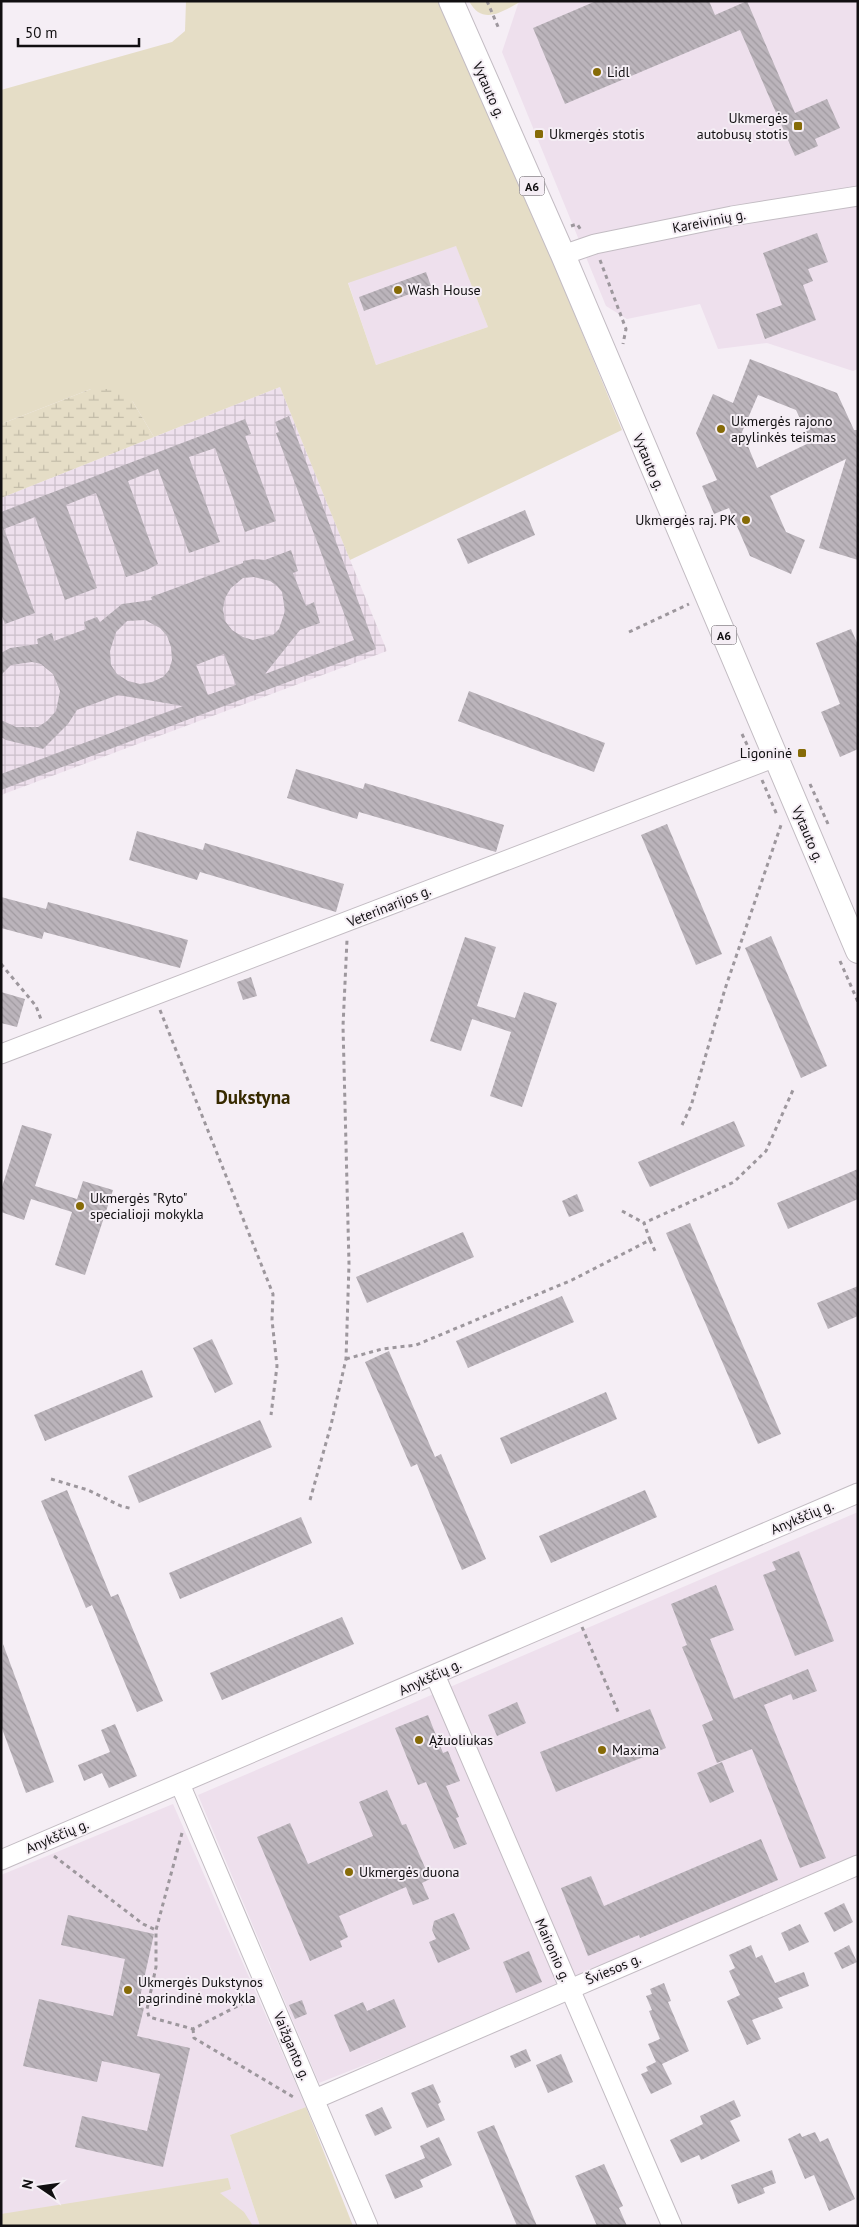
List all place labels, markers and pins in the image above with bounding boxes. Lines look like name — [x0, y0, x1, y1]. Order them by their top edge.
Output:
place label: Lidl — [607, 63, 630, 81]
marker: Lidl — [591, 66, 603, 78]
place label: Ukmergės autobusų stotis — [697, 109, 788, 143]
marker: Ukmergės autobusų stotis — [792, 120, 804, 132]
place label: Ukmergės stotis — [549, 125, 645, 143]
marker: Ukmergės stotis — [533, 128, 545, 140]
place label: Wash House — [408, 281, 481, 299]
marker: Wash House — [392, 284, 404, 296]
place label: Ukmergės rajono apylinkės teismas — [731, 412, 836, 446]
marker: Ukmergės rajono apylinkės teismas — [715, 423, 727, 435]
place label: Ukmergės raj. PK — [635, 511, 736, 529]
marker: Ukmergės raj. PK — [740, 514, 752, 526]
place label: Ligoninė — [740, 744, 792, 762]
marker: Ligoninė — [796, 747, 808, 759]
place label: Ukmergės "Ryto" specialioji mokykla — [90, 1189, 204, 1223]
marker: Ukmergės "Ryto" specialioji mokykla — [74, 1200, 86, 1212]
place label: Ąžuoliukas — [429, 1731, 493, 1749]
marker: Ąžuoliukas — [413, 1734, 425, 1746]
place label: Maxima — [612, 1741, 659, 1759]
marker: Maxima — [596, 1744, 608, 1756]
place label: Ukmergės duona — [359, 1863, 460, 1881]
marker: Ukmergės duona — [343, 1866, 355, 1878]
place label: Ukmergės Dukstynos pagrindinė mokykla — [138, 1973, 263, 2007]
marker: Ukmergės Dukstynos pagrindinė mokykla — [122, 1984, 134, 1996]

